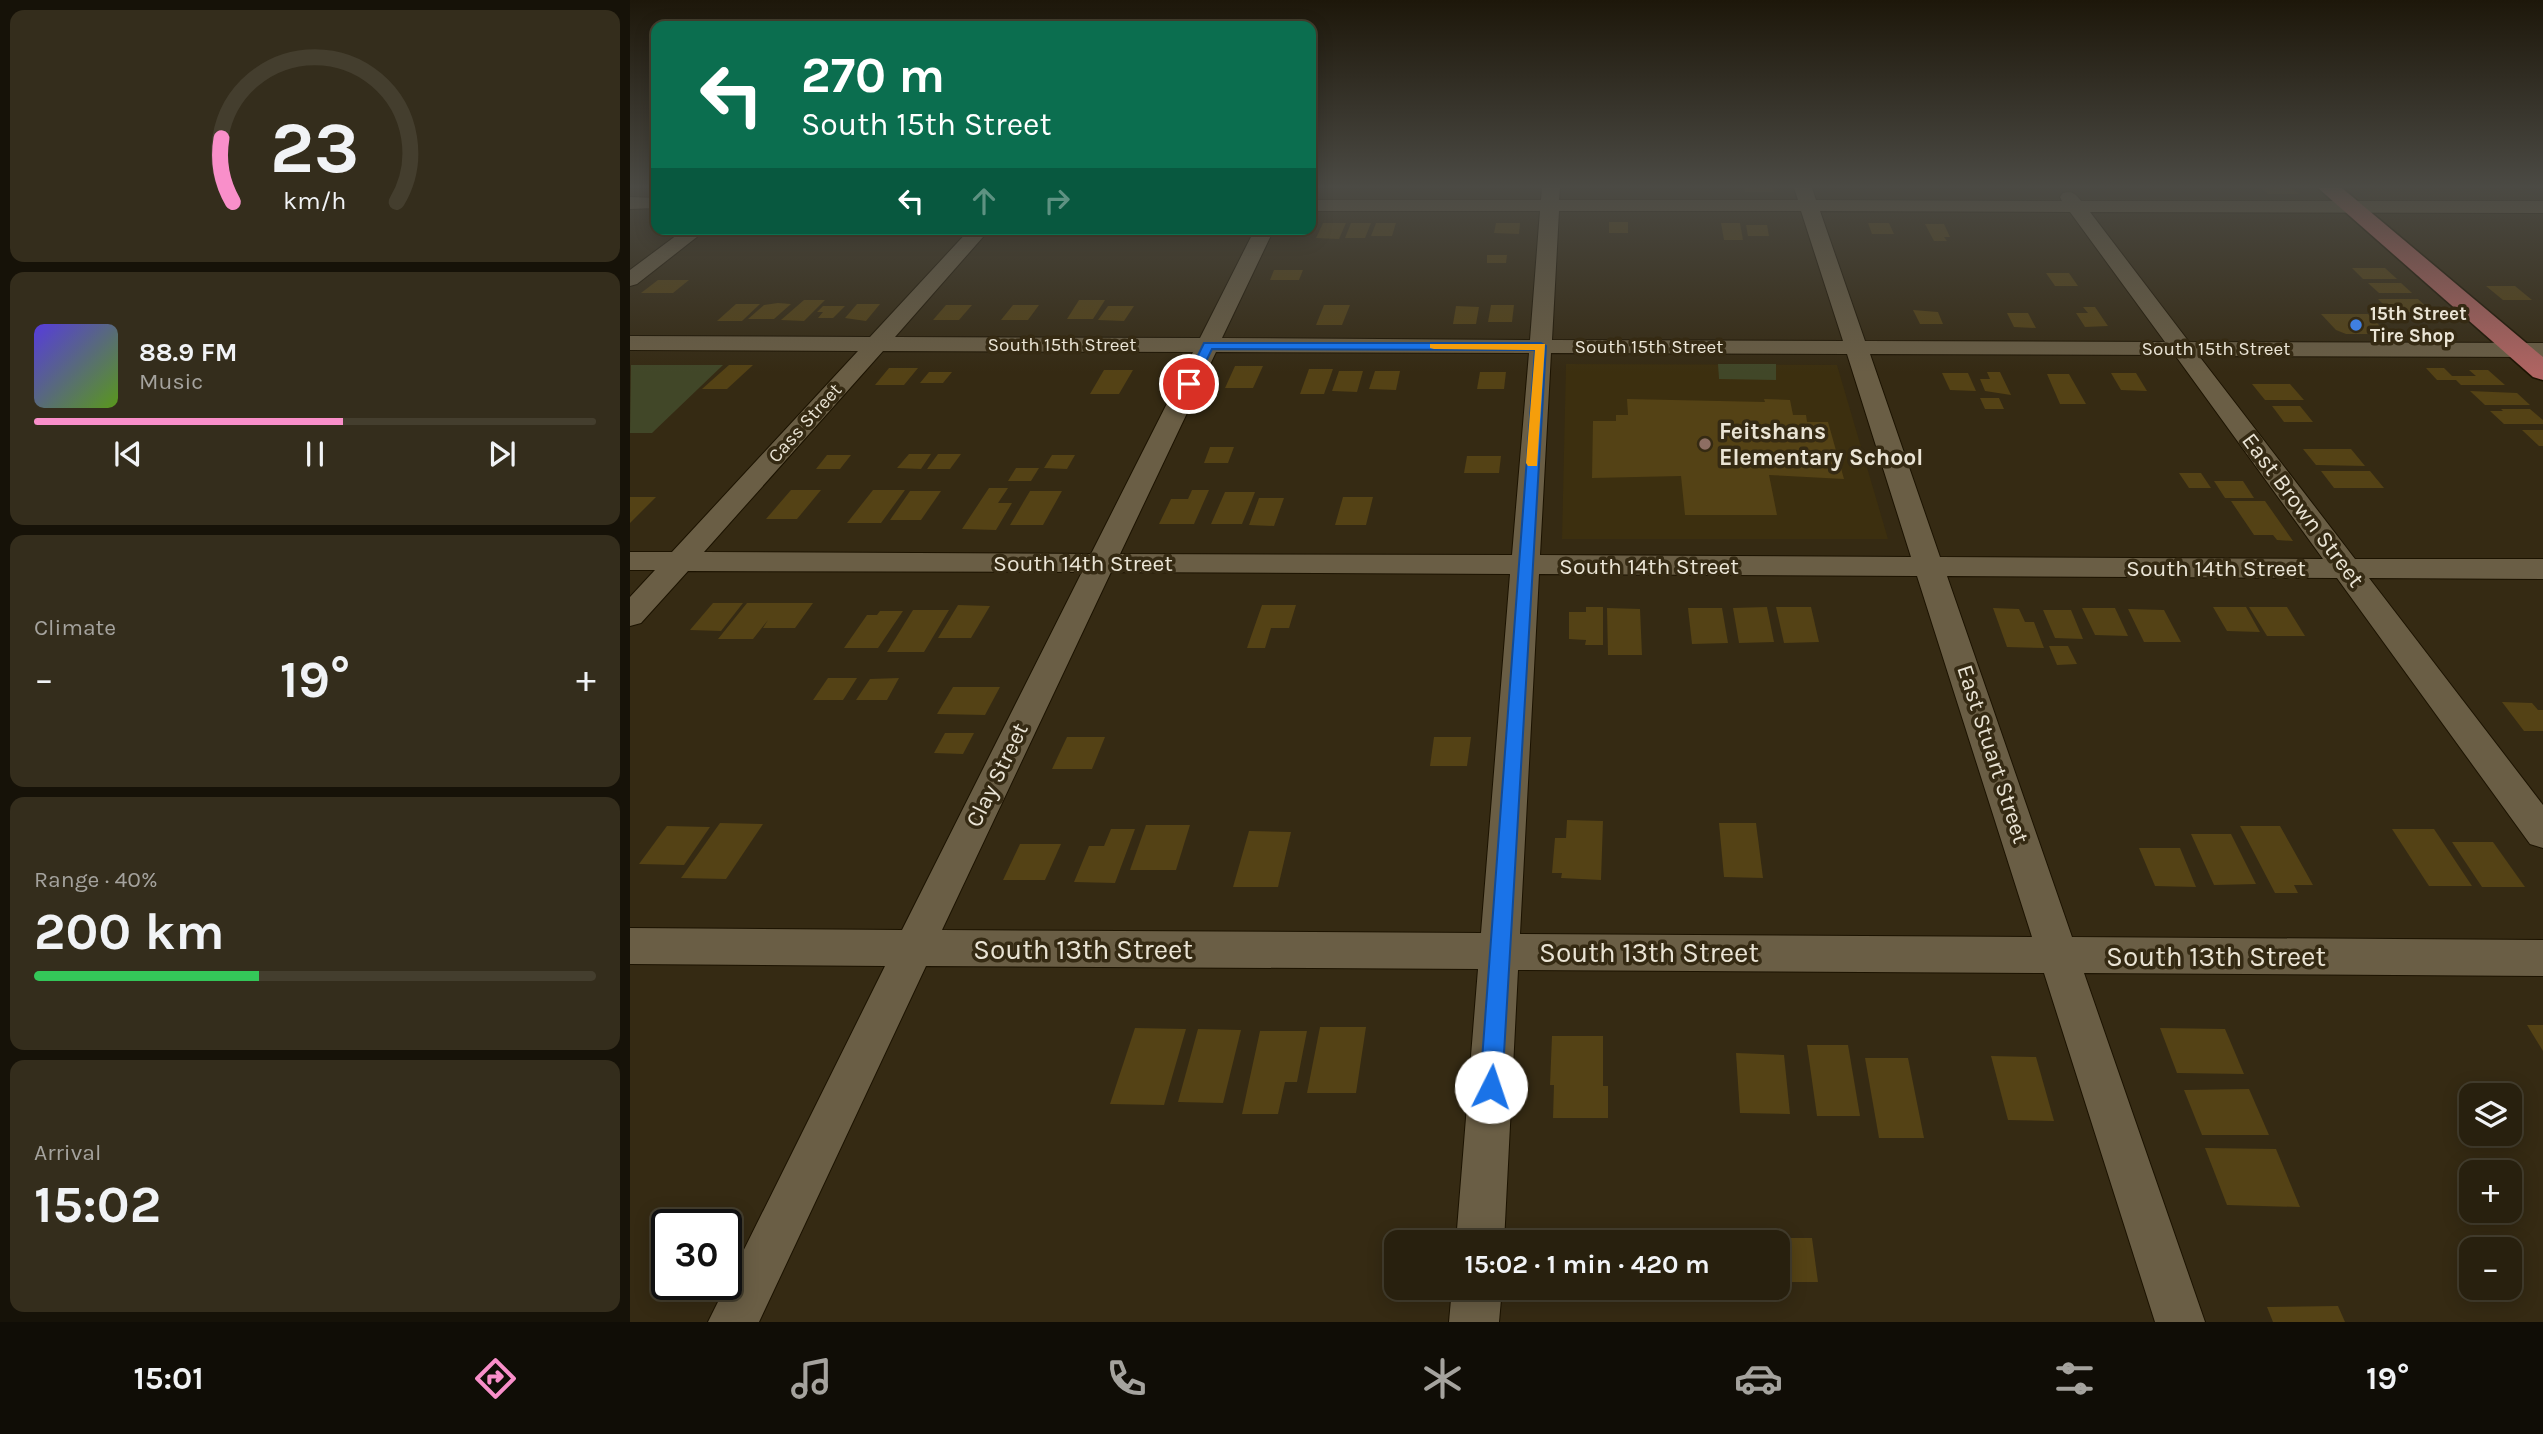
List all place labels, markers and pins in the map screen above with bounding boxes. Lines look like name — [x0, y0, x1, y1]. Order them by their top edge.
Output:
place label: 15th Street Tire Shop — [2370, 303, 2467, 347]
marker: 15th Street Tire Shop — [2348, 317, 2364, 333]
pin — [1159, 354, 1219, 414]
place label: Feitshans Elementary School — [1719, 418, 1923, 471]
marker: Feitshans Elementary School — [1697, 436, 1713, 452]

